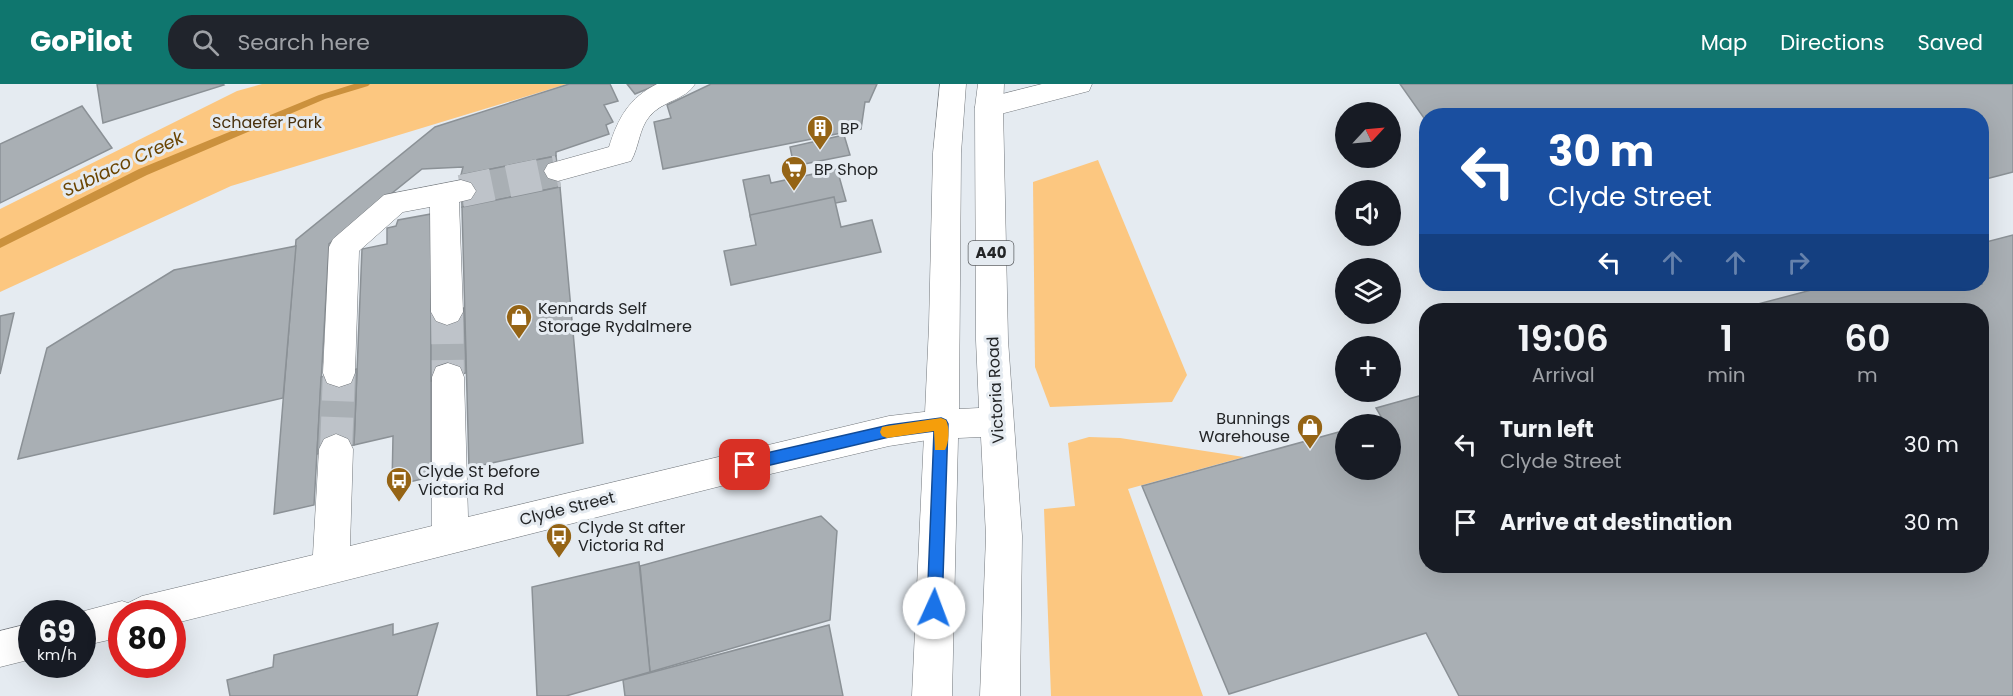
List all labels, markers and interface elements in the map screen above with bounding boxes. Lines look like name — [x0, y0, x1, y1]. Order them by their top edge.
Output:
search box — [168, 15, 588, 69]
text: GoPilot — [30, 22, 132, 61]
icon: search — [189, 26, 222, 59]
text: Search here — [237, 27, 370, 58]
text: Map — [1701, 28, 1747, 57]
text: Directions — [1780, 28, 1884, 57]
text: Saved — [1917, 28, 1983, 57]
north arrow — [1335, 102, 1401, 168]
map controls — [1335, 102, 1401, 480]
park label: Schaefer Park — [212, 111, 323, 134]
building icon: BP — [805, 113, 835, 151]
place label: BP — [840, 117, 859, 140]
text: 30 m — [1548, 122, 1654, 181]
water label: Subiaco Creek — [58, 124, 188, 203]
icon: left — [1449, 132, 1527, 210]
supermarket icon: BP Shop — [779, 154, 809, 192]
place label: BP Shop — [814, 158, 878, 181]
text: Clyde Street — [1548, 178, 1712, 215]
button: sound — [1335, 180, 1401, 246]
road number: A40 — [968, 241, 1014, 265]
icon: left — [1593, 246, 1626, 279]
icon: ahead — [1656, 246, 1689, 279]
icon: ahead — [1719, 246, 1752, 279]
icon: right — [1782, 246, 1815, 279]
button: layers — [1335, 258, 1401, 324]
place label: Kennards Self Storage Rydalmere — [538, 297, 692, 338]
shop icon: Kennards Self Storage Rydalmere — [504, 302, 534, 340]
text: 19:06 — [1518, 313, 1609, 364]
text: 1 — [1720, 313, 1733, 364]
text: 60 — [1844, 313, 1890, 364]
street label: Victoria Road — [981, 336, 1010, 444]
button: + — [1335, 336, 1401, 402]
text: Arrival — [1532, 361, 1595, 389]
text: min — [1707, 361, 1746, 389]
text: m — [1857, 361, 1878, 389]
place label: Bunnings Warehouse — [1199, 407, 1290, 448]
shop icon: Bunnings Warehouse — [1295, 412, 1325, 450]
button: − — [1335, 414, 1401, 480]
text: Turn left — [1500, 414, 1594, 445]
icon: left — [1449, 428, 1482, 461]
text: 30 m — [1904, 429, 1959, 460]
pin — [719, 439, 770, 490]
text: Clyde Street — [1500, 447, 1621, 475]
icon: arrive — [728, 448, 761, 481]
place label: Clyde St before Victoria Rd — [418, 460, 540, 501]
bus stop icon: Clyde St before Victoria Rd — [384, 465, 414, 503]
street label: Clyde Street — [517, 486, 617, 531]
icon: arrive — [1449, 506, 1482, 539]
text: Arrive at destination — [1500, 507, 1732, 538]
text: 30 m — [1904, 507, 1959, 538]
place label: Clyde St after Victoria Rd — [578, 516, 686, 557]
bus stop icon: Clyde St after Victoria Rd — [544, 521, 574, 559]
position arrow — [902, 576, 966, 640]
speed limit sign: 80 — [108, 600, 186, 678]
text: 69 — [38, 610, 76, 653]
text: km/h — [37, 644, 77, 665]

